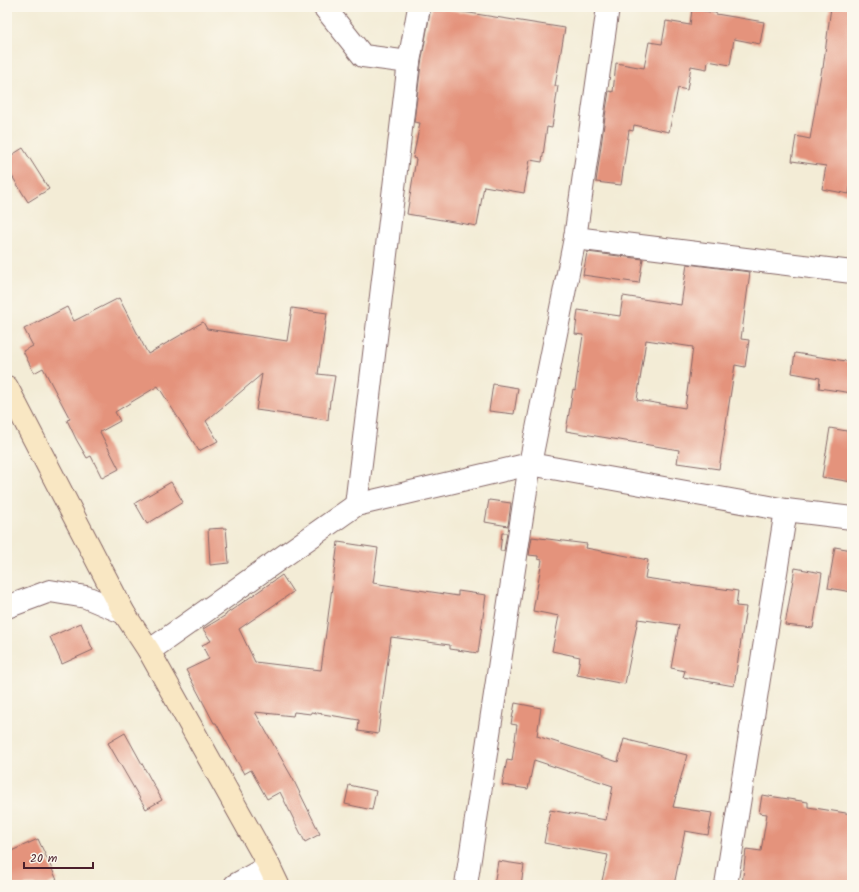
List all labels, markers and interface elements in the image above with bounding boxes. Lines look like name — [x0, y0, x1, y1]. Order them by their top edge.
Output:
scale bar — [24, 844, 93, 870]
text: 20 m — [30, 849, 58, 868]

